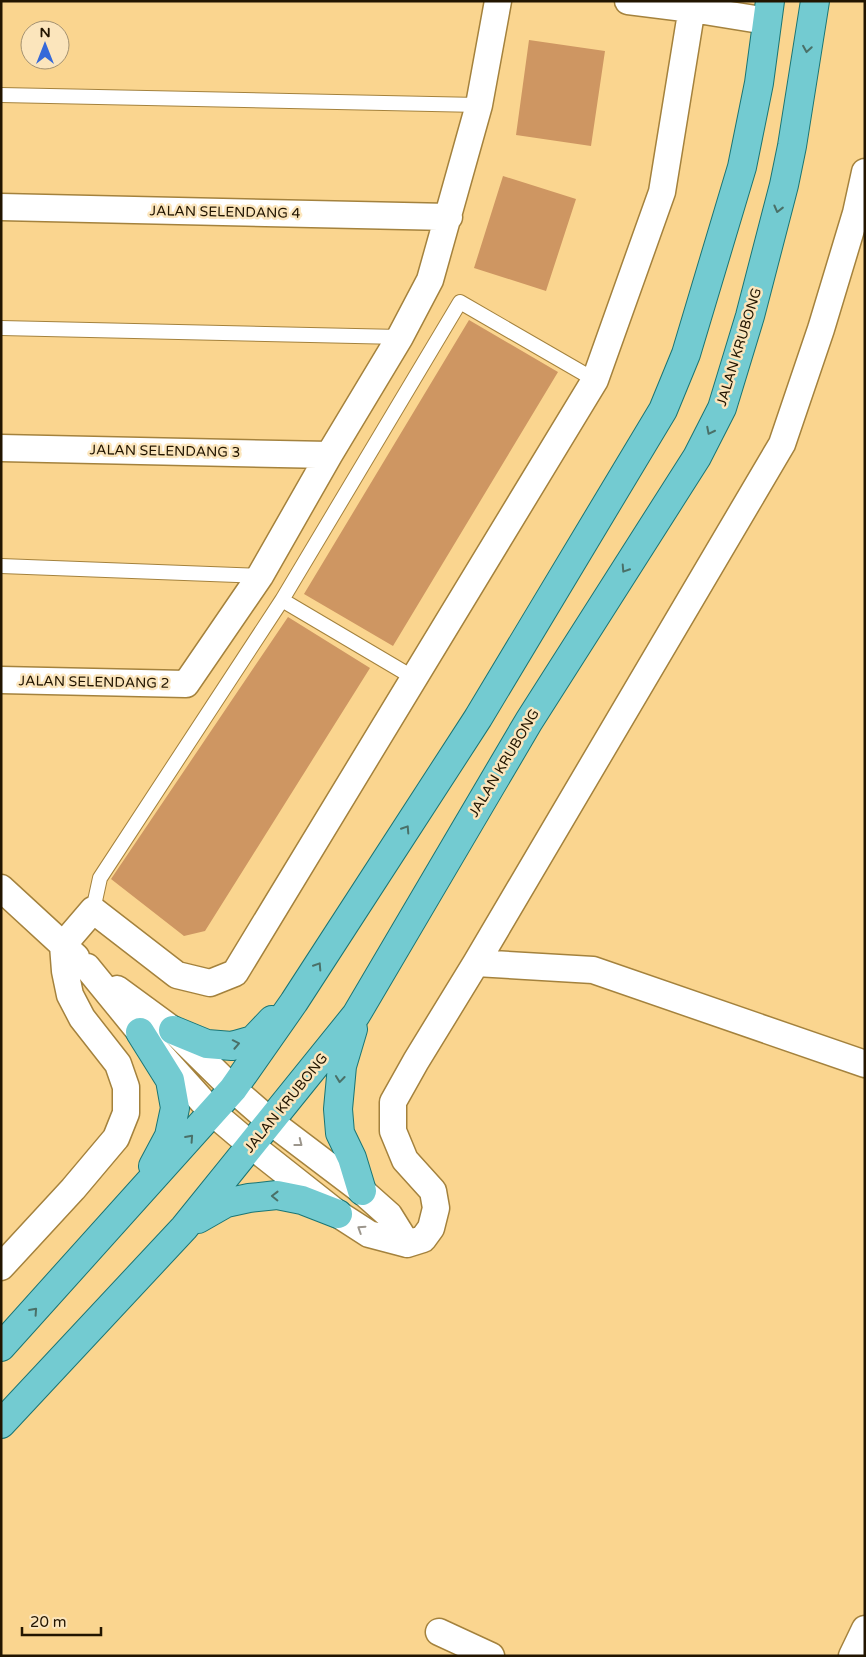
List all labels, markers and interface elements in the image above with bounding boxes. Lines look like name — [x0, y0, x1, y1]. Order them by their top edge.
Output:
north arrow — [20, 20, 70, 70]
text: N — [39, 24, 51, 41]
one-way arrow — [803, 45, 813, 54]
street label: JALAN SELENDANG 4 — [149, 202, 301, 222]
one-way arrow — [773, 205, 784, 214]
street label: JALAN KRUBONG — [713, 286, 765, 408]
one-way arrow — [706, 426, 716, 435]
street label: JALAN SELENDANG 3 — [89, 441, 241, 461]
one-way arrow — [622, 564, 632, 573]
street label: JALAN SELENDANG 2 — [18, 672, 170, 692]
street label: JALAN KRUBONG — [465, 706, 543, 820]
one-way arrow — [400, 826, 409, 835]
one-way arrow — [311, 962, 321, 971]
one-way arrow — [232, 1039, 241, 1050]
street label: JALAN KRUBONG — [241, 1050, 331, 1156]
one-way arrow — [335, 1075, 346, 1083]
one-way arrow — [184, 1135, 193, 1144]
one-way arrow — [293, 1137, 303, 1146]
one-way arrow — [271, 1191, 278, 1201]
one-way arrow — [358, 1225, 367, 1235]
one-way arrow — [28, 1307, 37, 1316]
scale bar — [22, 1604, 101, 1636]
text: 20 m — [30, 1613, 67, 1631]

